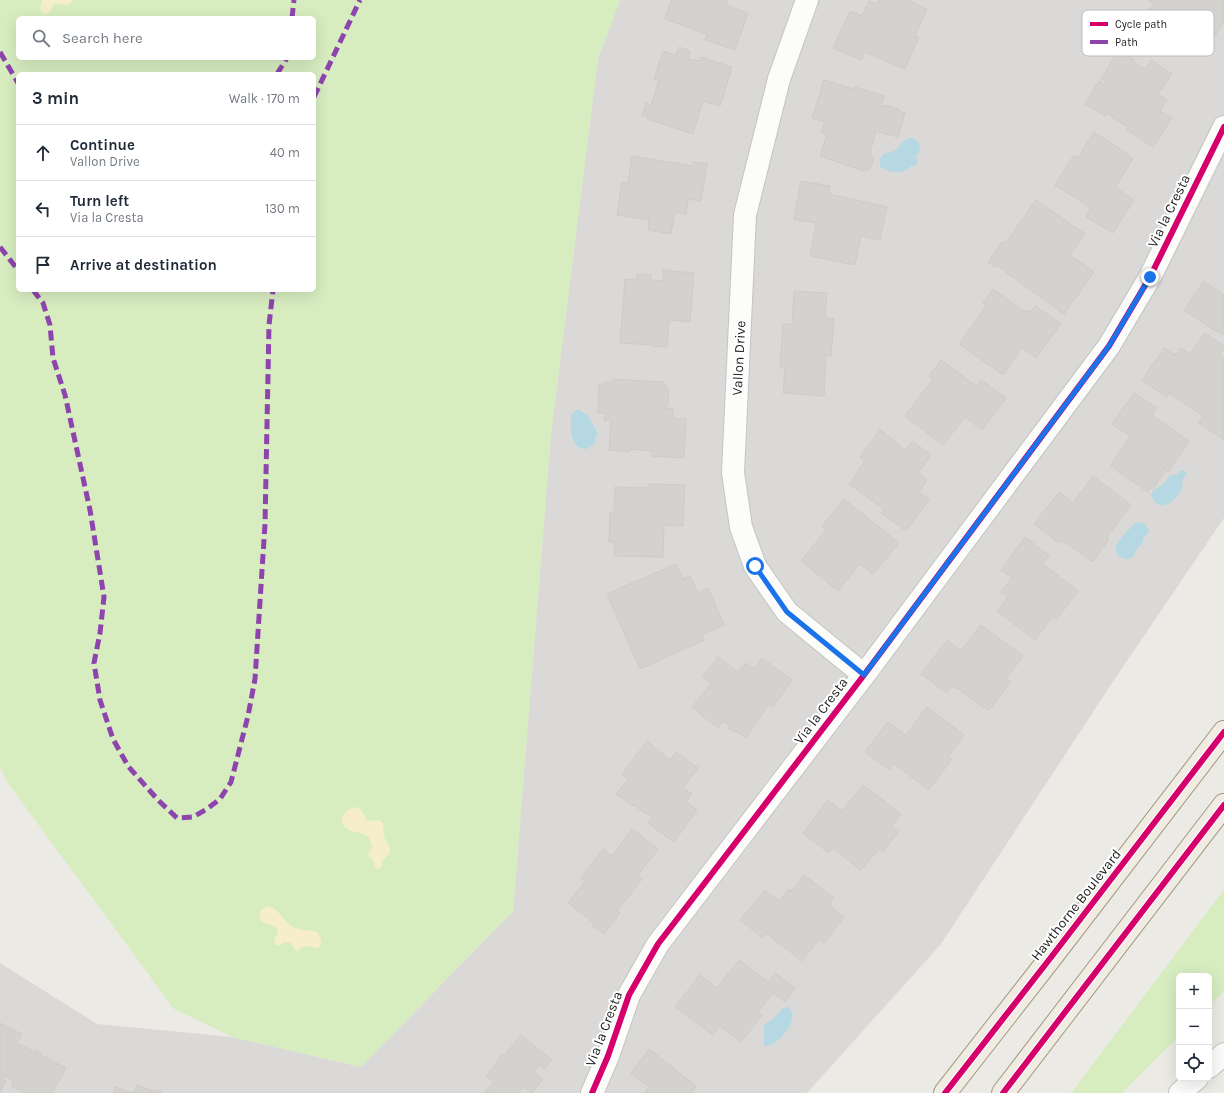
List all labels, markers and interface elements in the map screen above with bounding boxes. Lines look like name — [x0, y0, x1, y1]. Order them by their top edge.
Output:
legend — [1082, 10, 1214, 56]
search box — [16, 16, 316, 60]
text: Cycle path — [1115, 18, 1167, 31]
icon: search — [30, 27, 52, 49]
text: Search here — [62, 29, 143, 47]
text: Path — [1115, 36, 1138, 49]
text: 3 min — [32, 88, 79, 108]
text: Walk · 170 m — [229, 91, 300, 106]
text: Continue — [70, 136, 135, 154]
icon: ahead — [32, 142, 54, 164]
text: 40 m — [270, 145, 300, 160]
text: Vallon Drive — [70, 154, 140, 169]
street label: Via la Cresta — [1144, 172, 1194, 250]
text: Turn left — [70, 192, 129, 210]
icon: left — [32, 198, 54, 220]
text: 130 m — [265, 201, 300, 216]
text: Via la Cresta — [70, 210, 144, 225]
icon: arrive — [32, 254, 54, 276]
text: Arrive at destination — [70, 256, 217, 274]
route end — [1141, 268, 1159, 286]
street label: Vallon Drive — [729, 320, 749, 396]
route start — [746, 557, 764, 575]
street label: Via la Cresta — [790, 674, 852, 748]
street label: Hawthorne Boulevard — [1027, 846, 1125, 964]
map controls — [1176, 973, 1212, 1081]
button: + — [1176, 973, 1212, 1009]
street label: Via la Cresta — [582, 989, 626, 1069]
button: − — [1176, 1009, 1212, 1045]
button: locate — [1176, 1045, 1212, 1081]

